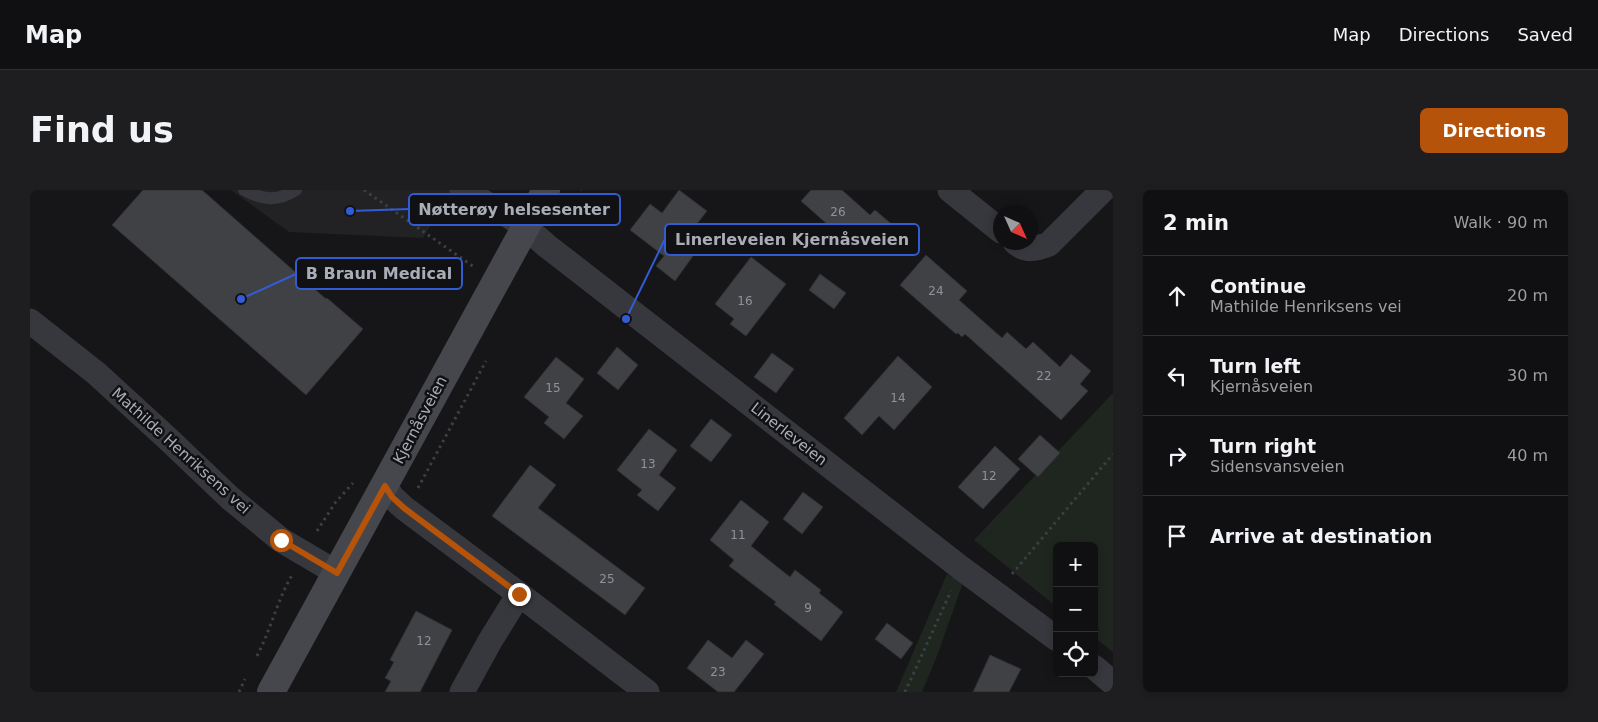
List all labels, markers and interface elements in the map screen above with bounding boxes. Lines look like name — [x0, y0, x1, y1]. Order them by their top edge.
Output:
text: Map — [25, 21, 82, 49]
text: Map — [1333, 24, 1371, 45]
text: Directions — [1399, 24, 1489, 45]
text: Saved — [1517, 24, 1573, 45]
button: Directions — [1420, 108, 1568, 153]
text: Find us — [30, 110, 174, 150]
callout: Nøtterøy helsesenter — [409, 194, 620, 225]
text: Nøtterøy helsesenter — [418, 200, 610, 219]
house number: 26 — [830, 205, 846, 219]
north arrow — [993, 205, 1038, 250]
text: 2 min — [1163, 211, 1229, 235]
text: Walk · 90 m — [1453, 213, 1548, 232]
callout: Linerleveien Kjernåsveien — [665, 224, 919, 255]
text: Linerleveien Kjernåsveien — [675, 230, 909, 249]
callout: B Braun Medical — [296, 258, 462, 289]
text: B Braun Medical — [306, 264, 452, 283]
text: Continue — [1210, 275, 1306, 297]
icon: ahead — [1163, 282, 1191, 310]
house number: 24 — [928, 284, 944, 298]
text: 20 m — [1507, 286, 1548, 305]
house number: 16 — [737, 294, 753, 308]
text: Mathilde Henriksens vei — [1210, 297, 1402, 316]
text: Turn left — [1210, 355, 1301, 377]
icon: left — [1163, 362, 1191, 390]
text: 30 m — [1507, 366, 1548, 385]
house number: 22 — [1036, 369, 1052, 383]
street label: Kjernåsveien — [389, 373, 451, 467]
text: Kjernåsveien — [1210, 377, 1313, 396]
house number: 15 — [545, 381, 561, 395]
street label: Mathilde Henriksens vei — [108, 384, 254, 518]
house number: 14 — [890, 391, 906, 405]
street label: Linerleveien — [747, 399, 831, 469]
text: Turn right — [1210, 435, 1316, 457]
icon: right — [1163, 442, 1191, 470]
text: 40 m — [1507, 446, 1548, 465]
house number: 13 — [640, 457, 656, 471]
text: Sidensvansveien — [1210, 457, 1345, 476]
house number: 12 — [981, 469, 997, 483]
icon: arrive — [1163, 522, 1191, 550]
text: Arrive at destination — [1210, 525, 1432, 547]
house number: 11 — [730, 528, 746, 542]
route start — [270, 529, 293, 552]
map controls — [1053, 542, 1098, 677]
button: + — [1053, 542, 1098, 587]
house number: 25 — [599, 572, 615, 586]
route end — [508, 583, 531, 606]
button: − — [1053, 587, 1098, 632]
house number: 9 — [804, 601, 812, 615]
button: locate — [1053, 632, 1098, 677]
house number: 12 — [416, 634, 432, 648]
house number: 23 — [710, 665, 726, 679]

